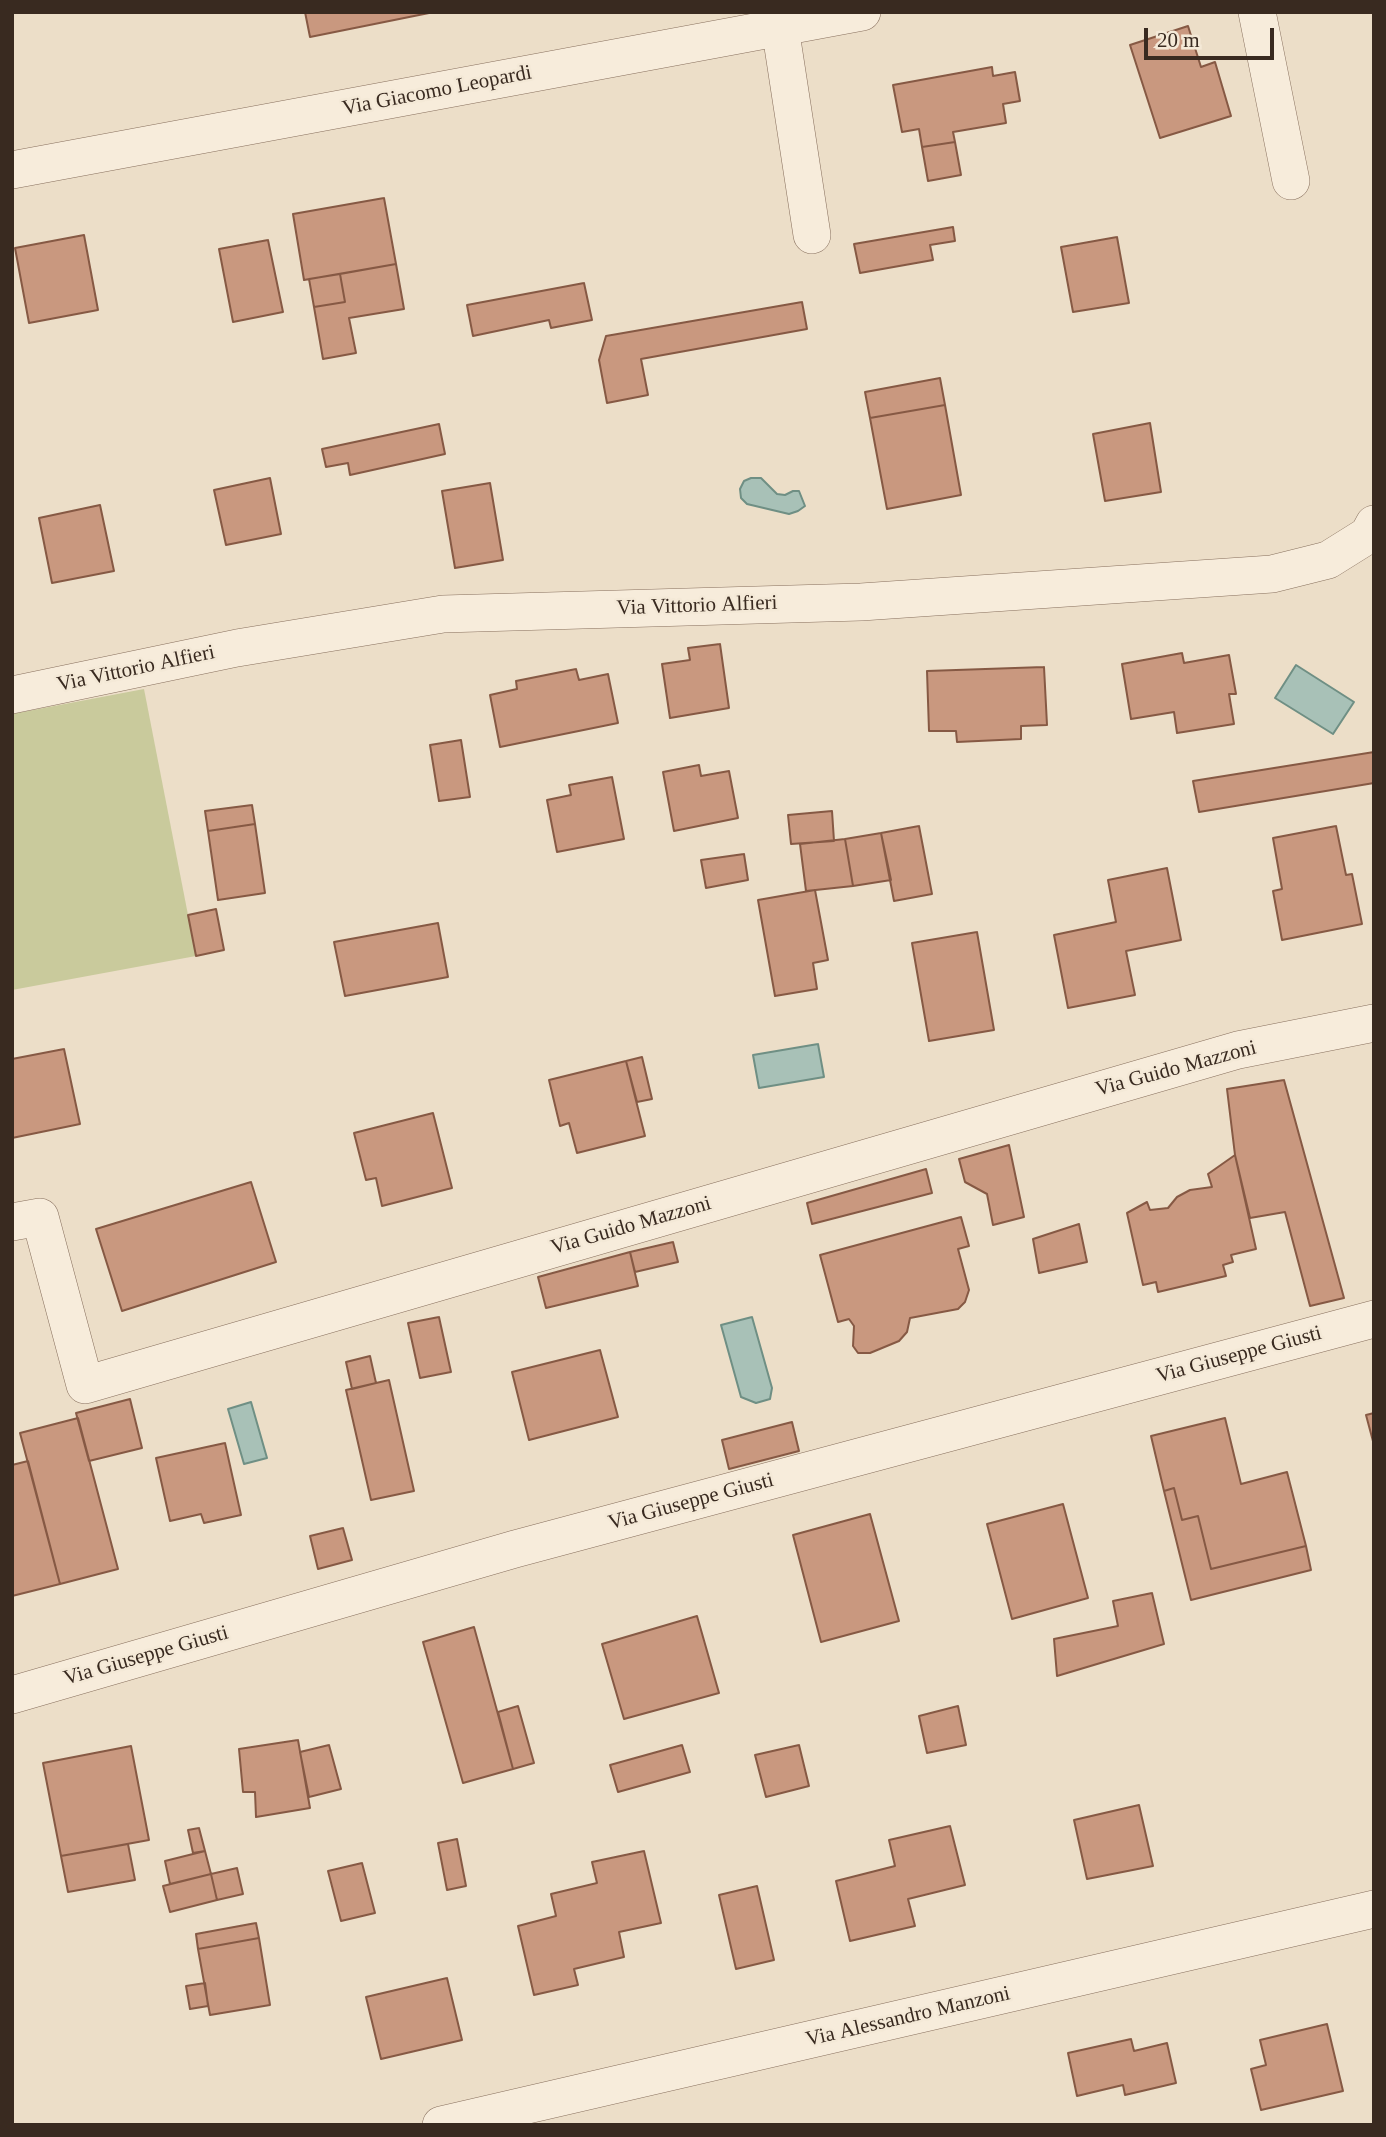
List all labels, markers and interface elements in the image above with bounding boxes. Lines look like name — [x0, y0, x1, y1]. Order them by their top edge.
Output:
scale bar — [1148, 14, 1278, 58]
text: 20 m — [1157, 28, 1200, 52]
street label: Via Giacomo Leopardi — [340, 60, 534, 122]
street label: Via Vittorio Alfieri — [616, 591, 778, 621]
street label: Via Vittorio Alfieri — [55, 640, 217, 698]
street label: Via Guido Mazzoni — [1093, 1035, 1259, 1103]
street label: Via Guido Mazzoni — [548, 1191, 714, 1261]
street label: Via Giuseppe Giusti — [1154, 1321, 1324, 1389]
street label: Via Giuseppe Giusti — [606, 1468, 776, 1536]
street label: Via Giuseppe Giusti — [61, 1620, 231, 1692]
street label: Via Alessandro Manzoni — [803, 1981, 1013, 2053]

